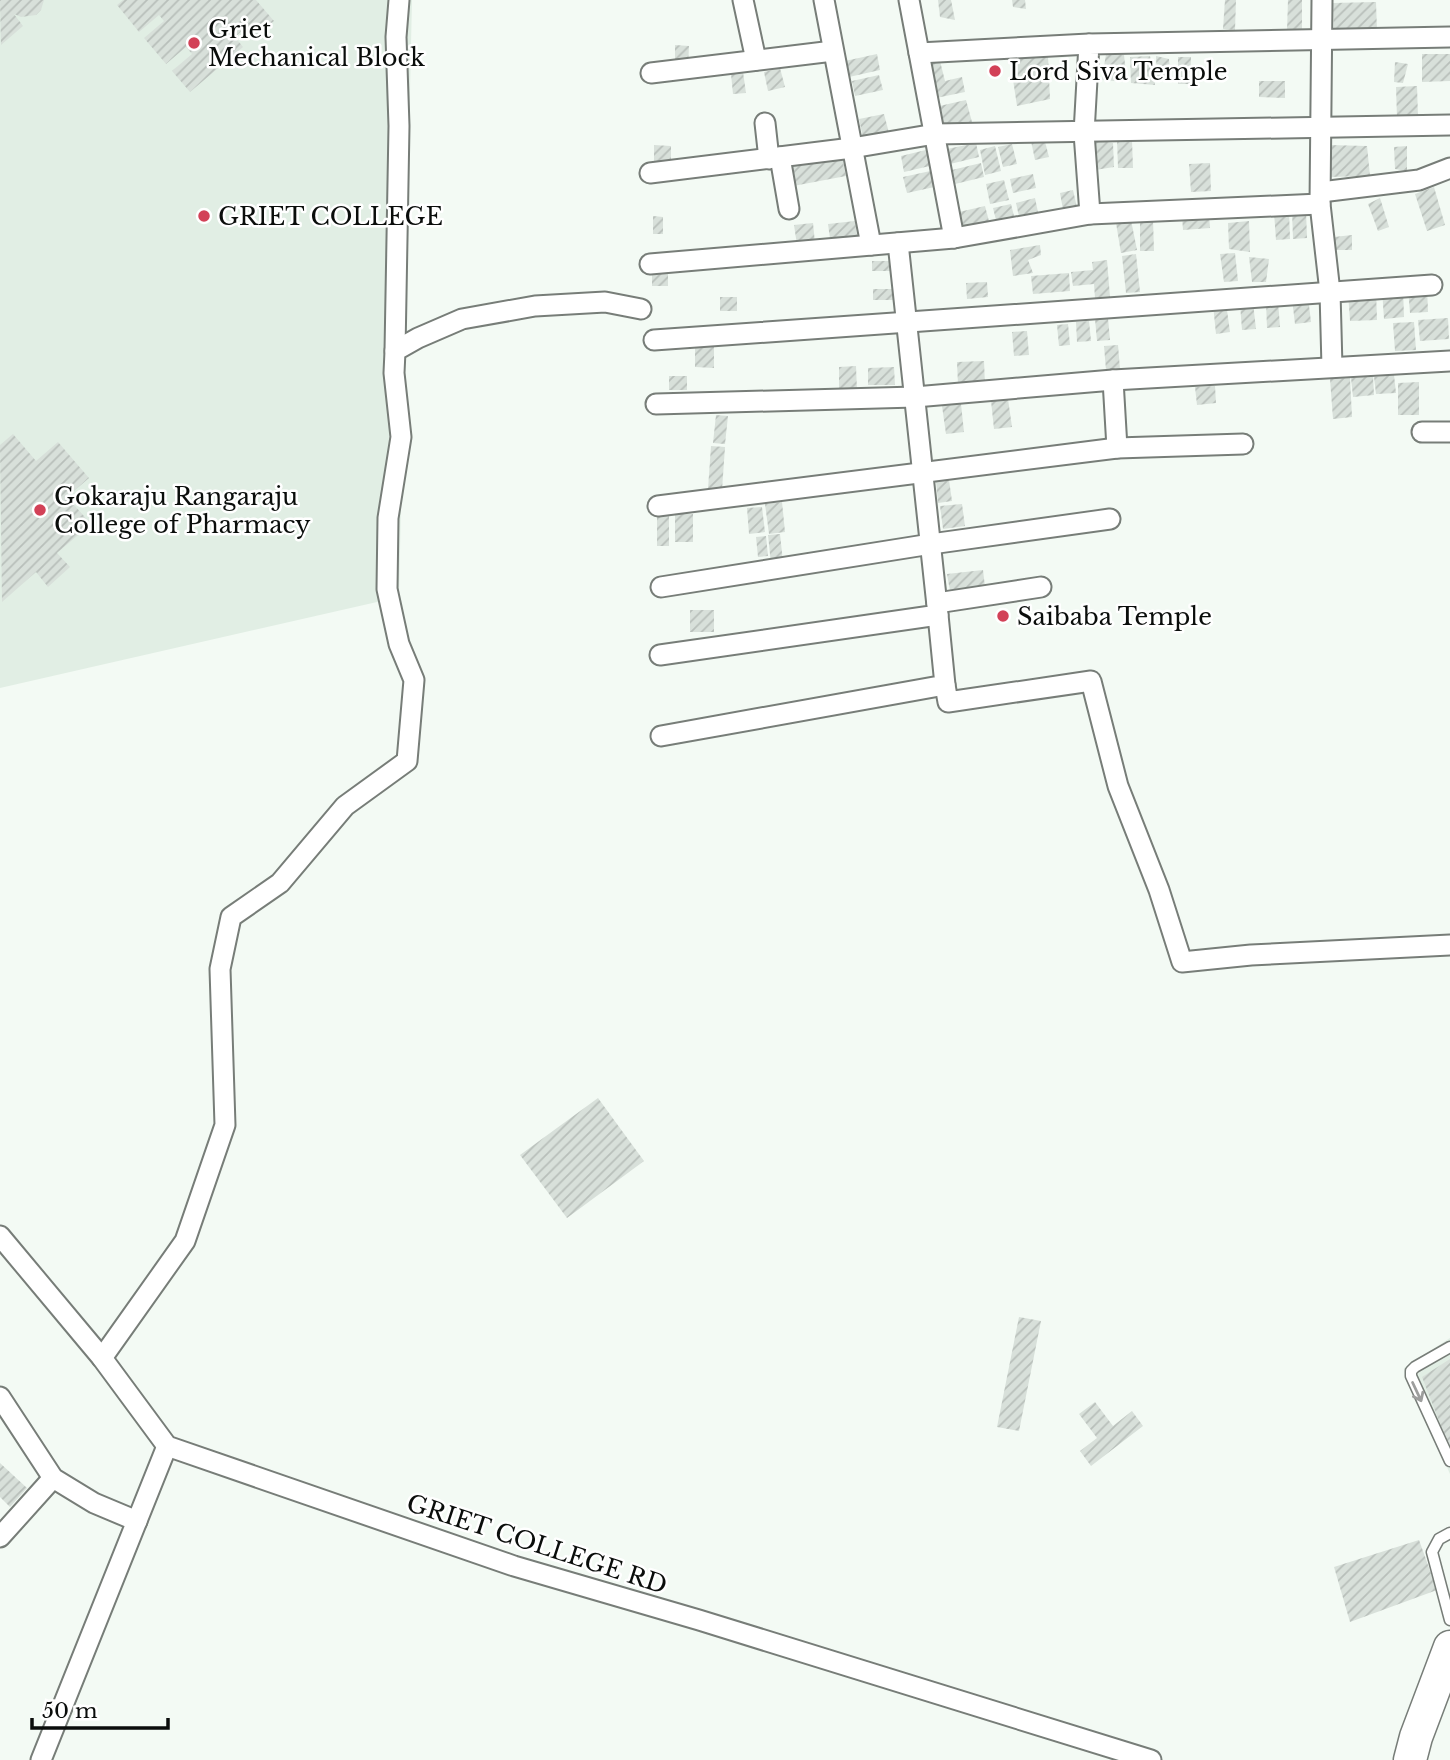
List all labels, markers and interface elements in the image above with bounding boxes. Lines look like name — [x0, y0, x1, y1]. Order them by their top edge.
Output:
place label: Griet Mechanical Block — [208, 15, 425, 72]
marker: Griet Mechanical Block — [186, 35, 202, 51]
place label: Lord Siva Temple — [1009, 57, 1228, 86]
marker: Lord Siva Temple — [987, 63, 1003, 79]
place label: GRIET COLLEGE — [218, 202, 443, 231]
marker: GRIET COLLEGE — [196, 208, 212, 224]
place label: Gokaraju Rangaraju College of Pharmacy — [54, 482, 311, 539]
marker: Gokaraju Rangaraju College of Pharmacy — [32, 502, 48, 518]
place label: Saibaba Temple — [1017, 602, 1212, 631]
marker: Saibaba Temple — [995, 608, 1011, 624]
one-way arrow — [1411, 1381, 1424, 1402]
street label: GRIET COLLEGE RD — [403, 1488, 671, 1600]
scale bar — [32, 1686, 168, 1730]
text: 50 m — [42, 1698, 98, 1724]

